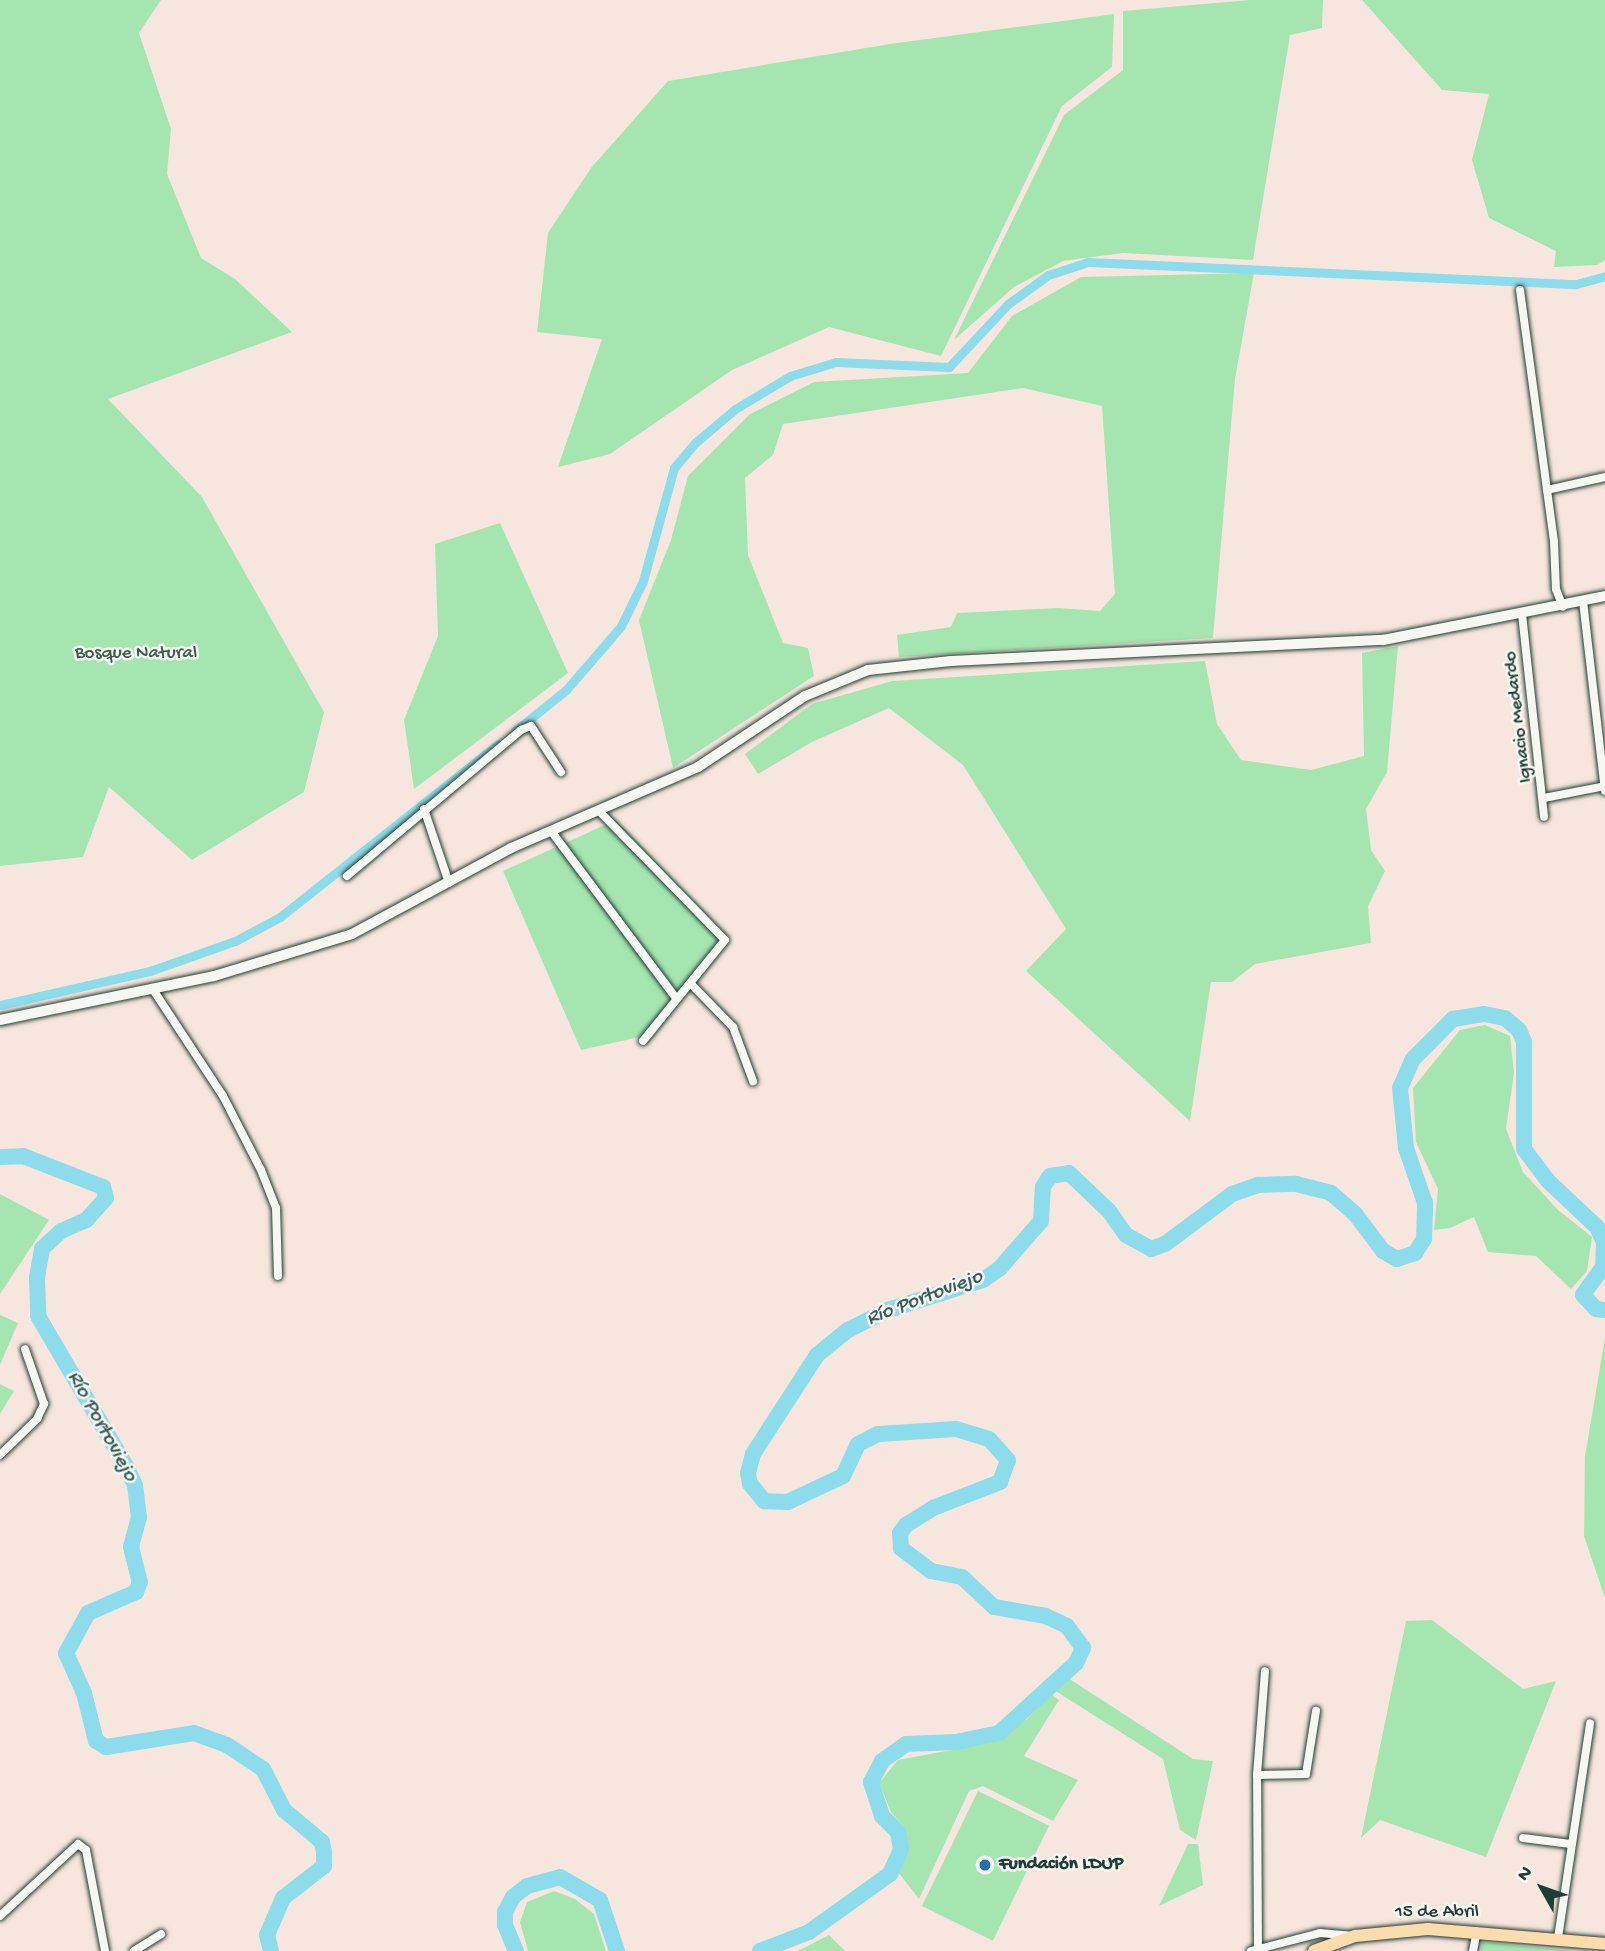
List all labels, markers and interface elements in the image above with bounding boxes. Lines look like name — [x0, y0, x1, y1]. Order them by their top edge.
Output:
park label: Bosque Natural — [75, 643, 197, 665]
street label: Ignacio Medardo — [1500, 650, 1538, 784]
water label: Río Portoviejo — [863, 1265, 987, 1333]
water label: Río Portoviejo — [60, 1367, 142, 1487]
north arrow — [1507, 1853, 1577, 1923]
place label: Fundación LDUP — [999, 1854, 1123, 1876]
marker: Fundación LDUP — [977, 1857, 993, 1873]
text: N — [1513, 1862, 1538, 1886]
street label: 15 de Abril — [1395, 1902, 1479, 1924]

